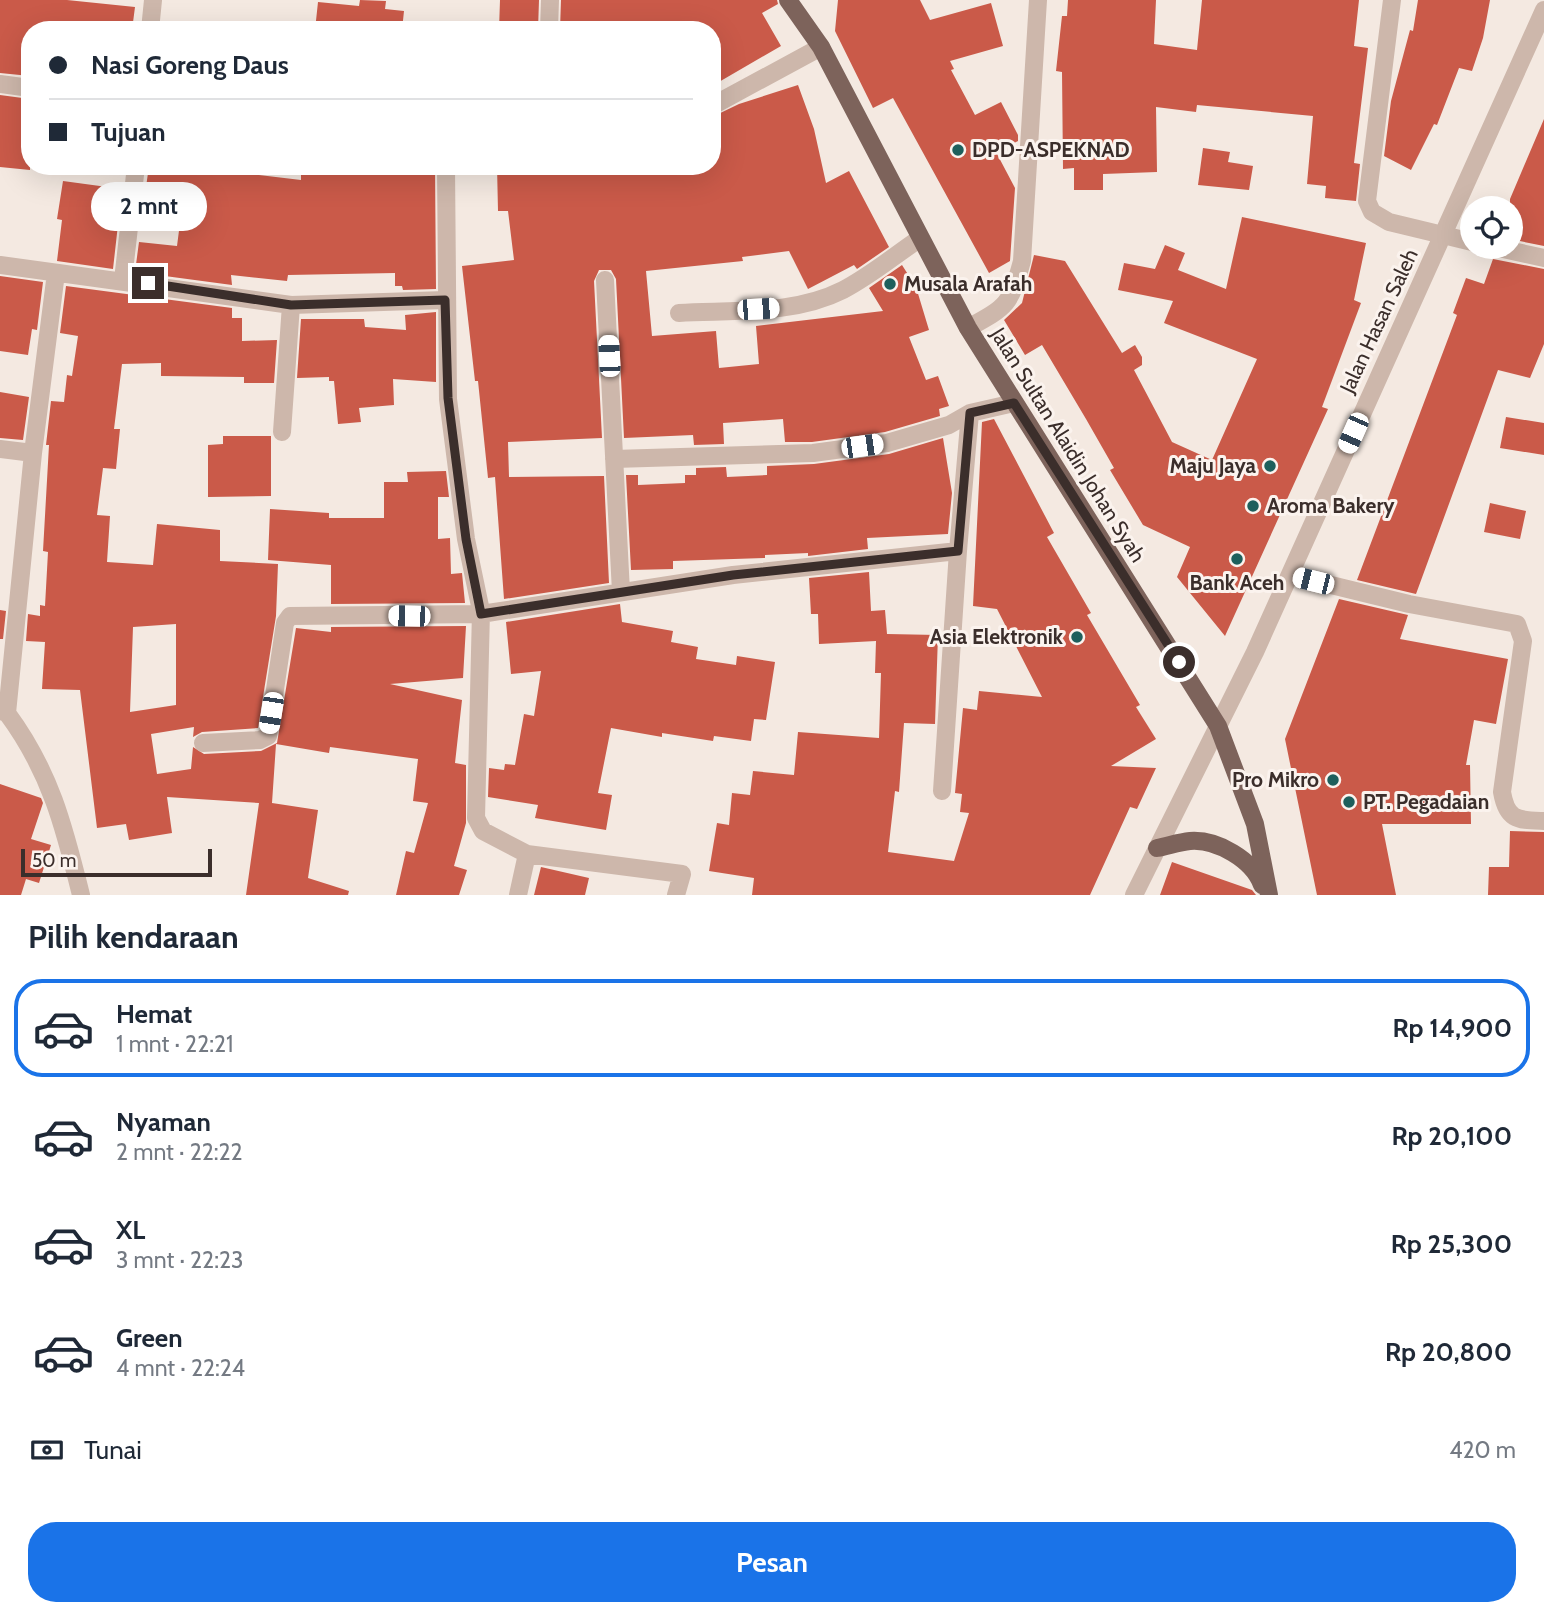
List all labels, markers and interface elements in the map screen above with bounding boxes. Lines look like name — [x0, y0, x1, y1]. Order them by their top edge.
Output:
text: Nasi Goreng Daus — [91, 49, 289, 81]
text: Tujuan — [91, 116, 166, 148]
place label: DPD-ASPEKNAD — [972, 137, 1130, 162]
marker: DPD-ASPEKNAD — [950, 142, 966, 158]
callout: 2 mnt — [90, 182, 206, 230]
text: 2 mnt — [120, 192, 178, 220]
map controls — [1460, 196, 1523, 259]
button: locate — [1460, 196, 1523, 259]
street label: Jalan Hasan Saleh — [1334, 245, 1423, 398]
route end — [132, 267, 164, 299]
place label: Musala Arafah — [904, 271, 1032, 296]
marker: Musala Arafah — [882, 276, 898, 292]
car — [737, 297, 780, 321]
street label: Jalan Sultan Alaidin Johan Syah — [985, 322, 1151, 567]
car — [598, 334, 621, 378]
car — [1335, 410, 1372, 456]
car — [840, 433, 885, 459]
place label: Maju Jaya — [1169, 453, 1257, 478]
marker: Maju Jaya — [1262, 458, 1278, 474]
place label: Aroma Bakery — [1267, 493, 1395, 518]
marker: Aroma Bakery — [1245, 498, 1261, 514]
marker: Bank Aceh — [1229, 551, 1245, 567]
car — [1291, 566, 1336, 596]
place label: Bank Aceh — [1190, 570, 1284, 595]
car — [388, 605, 431, 627]
place label: Asia Elektronik — [930, 624, 1064, 649]
marker: Asia Elektronik — [1069, 629, 1085, 645]
route start — [1163, 646, 1195, 678]
car — [258, 691, 285, 735]
place label: Pro Mikro — [1232, 767, 1319, 792]
marker: Pro Mikro — [1325, 772, 1341, 788]
place label: PT. Pegadaian — [1363, 789, 1489, 814]
marker: PT. Pegadaian — [1341, 794, 1357, 810]
scale bar — [21, 846, 212, 878]
text: 50 m — [32, 849, 76, 872]
text: Pilih kendaraan — [28, 917, 239, 956]
icon: car — [32, 997, 95, 1060]
text: Hemat — [116, 998, 192, 1030]
text: Rp 14,900 — [1393, 1012, 1512, 1044]
text: 1 mnt · 22:21 — [116, 1030, 234, 1058]
icon: car — [32, 1105, 95, 1168]
text: Nyaman — [116, 1106, 211, 1138]
text: Rp 20,100 — [1392, 1120, 1512, 1152]
text: 2 mnt · 22:22 — [116, 1138, 243, 1166]
icon: car — [32, 1213, 95, 1276]
text: XL — [116, 1214, 145, 1246]
text: Rp 25,300 — [1391, 1228, 1512, 1260]
text: 3 mnt · 22:23 — [116, 1246, 243, 1274]
icon: car — [32, 1321, 95, 1384]
text: Green — [116, 1322, 183, 1354]
text: Rp 20,800 — [1385, 1336, 1512, 1368]
text: 4 mnt · 22:24 — [116, 1354, 245, 1382]
icon: cash — [28, 1431, 66, 1469]
text: Tunai — [84, 1434, 142, 1466]
text: 420 m — [1449, 1436, 1516, 1464]
button: Pesan — [28, 1522, 1516, 1602]

